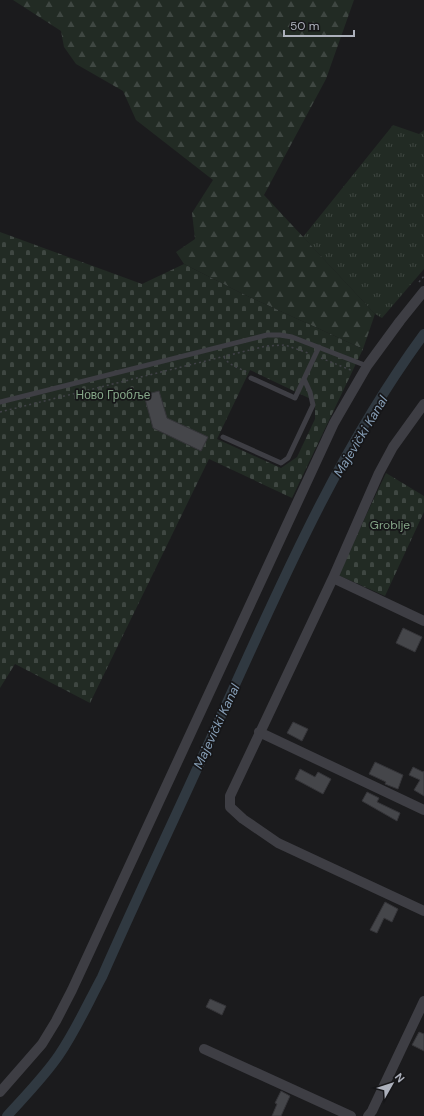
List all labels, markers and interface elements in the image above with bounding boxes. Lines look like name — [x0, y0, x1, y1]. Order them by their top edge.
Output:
scale bar — [284, 12, 354, 38]
text: 50 m — [290, 18, 319, 34]
park label: Ново Гробље — [75, 387, 151, 403]
water label: Majevički Kanal — [330, 392, 392, 480]
park label: Groblje — [370, 517, 410, 533]
water label: Majevički Kanal — [189, 680, 244, 771]
north arrow — [372, 1064, 412, 1104]
text: N — [392, 1070, 408, 1085]

